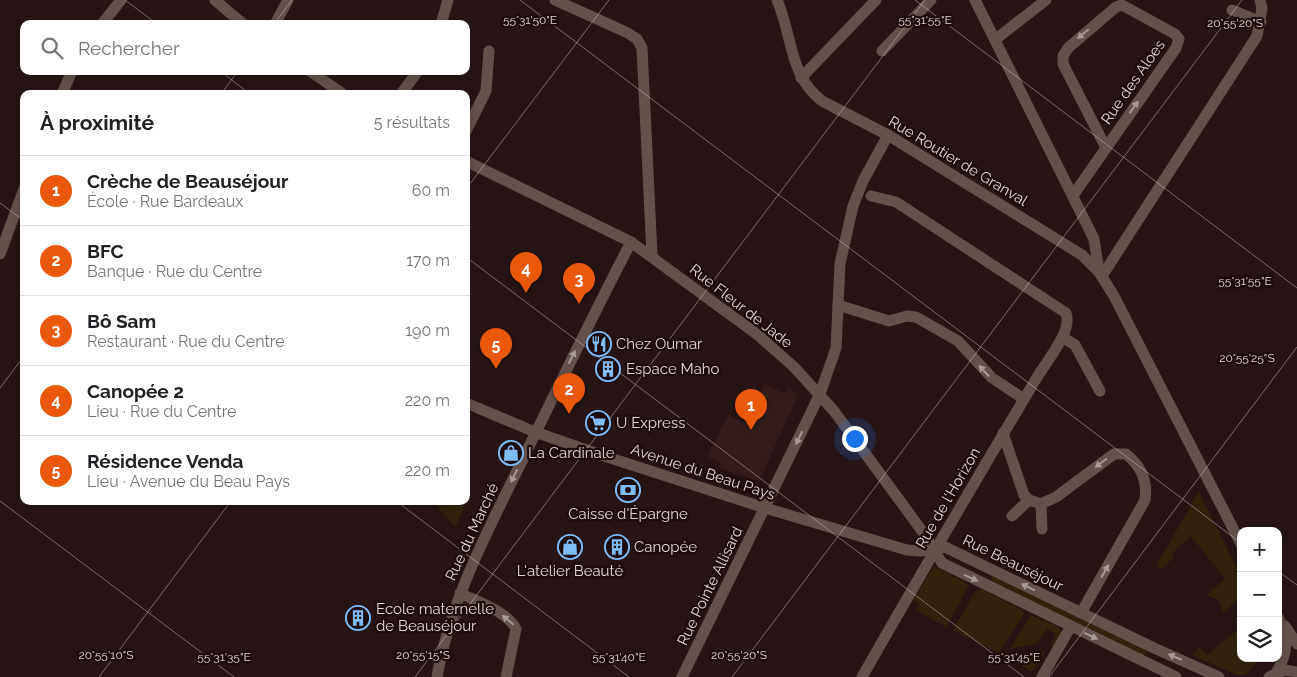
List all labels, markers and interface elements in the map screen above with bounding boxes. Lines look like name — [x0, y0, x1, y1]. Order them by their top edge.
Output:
text: 55°31'50"E — [503, 13, 557, 27]
text: 55°31'55"E — [898, 13, 952, 27]
text: 20°55'20"S — [1207, 16, 1263, 30]
search box — [20, 20, 470, 75]
one-way arrow — [1078, 28, 1090, 40]
icon: search — [38, 34, 66, 62]
street label: Rue des Aloes — [1097, 36, 1169, 128]
text: Rechercher — [78, 37, 180, 59]
one-way arrow — [1129, 100, 1139, 113]
text: À proximité — [40, 110, 154, 135]
street label: Rue Routier de Granval — [885, 112, 1032, 210]
text: 5 résultats — [374, 113, 450, 132]
text: Crèche de Beauséjour — [87, 170, 288, 192]
text: 1 — [52, 181, 60, 200]
text: 60 m — [412, 181, 450, 200]
text: École · Rue Bardeaux — [87, 192, 243, 211]
text: BFC — [87, 240, 124, 262]
text: 2 — [51, 251, 61, 270]
text: 170 m — [406, 251, 450, 270]
pin: 4 — [510, 252, 542, 293]
street label: Rue Fleur de Jade — [686, 260, 796, 352]
text: Banque · Rue du Centre — [87, 262, 262, 281]
pin: 3 — [563, 263, 595, 304]
text: 55°31'55"E — [1218, 274, 1272, 288]
text: Bô Sam — [87, 310, 156, 332]
text: 3 — [52, 321, 60, 340]
text: 190 m — [405, 321, 450, 340]
pin: 5 — [480, 328, 512, 369]
restaurant icon: Chez Oumar — [586, 331, 612, 357]
text: Restaurant · Rue du Centre — [87, 332, 285, 351]
place label: Chez Oumar — [616, 335, 703, 353]
one-way arrow — [568, 350, 576, 364]
text: 20°55'25"S — [1219, 351, 1275, 365]
building icon: Espace Maho — [595, 356, 621, 382]
place label: Espace Maho — [626, 360, 720, 378]
one-way arrow — [979, 364, 990, 377]
pin: 2 — [553, 373, 585, 414]
text: Canopée 2 — [87, 380, 184, 402]
pin: 1 — [735, 389, 767, 430]
text: 4 — [51, 391, 61, 410]
text: 220 m — [405, 391, 450, 410]
text: Lieu · Rue du Centre — [87, 402, 236, 421]
supermarket icon: U Express — [585, 410, 611, 436]
place label: U Express — [616, 414, 685, 432]
your location — [842, 426, 868, 452]
one-way arrow — [795, 431, 804, 446]
shop icon: La Cardinale — [498, 440, 524, 466]
street label: Avenue du Beau Pays — [629, 440, 777, 504]
place label: La Cardinale — [528, 444, 615, 462]
street label: Rue de l'Horizon — [912, 444, 984, 552]
text: Résidence Venda — [87, 450, 244, 472]
one-way arrow — [1095, 458, 1108, 469]
text: 5 — [52, 461, 60, 480]
text: 220 m — [405, 461, 450, 480]
one-way arrow — [510, 469, 518, 483]
text: Lieu · Avenue du Beau Pays — [87, 472, 290, 491]
bank icon: Caisse d'Épargne — [615, 477, 641, 503]
street label: Rue du Marché — [442, 480, 502, 584]
place label: Caisse d'Épargne — [568, 505, 688, 523]
street label: Rue Pointe Allisard — [673, 524, 747, 648]
map controls — [1237, 527, 1282, 662]
button: + — [1237, 527, 1282, 572]
street label: Rue Beauséjour — [960, 531, 1067, 595]
shop icon: L'atelier Beauté — [557, 534, 583, 560]
building icon: Canopée — [604, 534, 630, 560]
place label: Canopée — [634, 538, 697, 556]
place label: L'atelier Beauté — [517, 562, 623, 580]
one-way arrow — [1101, 564, 1110, 577]
button: − — [1237, 572, 1282, 617]
one-way arrow — [964, 574, 978, 582]
one-way arrow — [1021, 583, 1035, 591]
place label: Ecole maternelle de Beauséjour — [376, 600, 494, 635]
building icon: Ecole maternelle de Beauséjour — [345, 605, 371, 631]
one-way arrow — [502, 614, 514, 626]
button: layers — [1237, 617, 1282, 662]
one-way arrow — [1084, 632, 1098, 640]
text: 20°55'10"S — [79, 648, 133, 662]
text: 20°55'15"S — [396, 648, 450, 662]
text: 20°55'20"S — [711, 648, 767, 662]
text: 55°31'35"E — [197, 650, 251, 664]
text: 55°31'40"E — [592, 650, 646, 664]
text: 55°31'45"E — [988, 650, 1040, 664]
one-way arrow — [1168, 652, 1182, 660]

